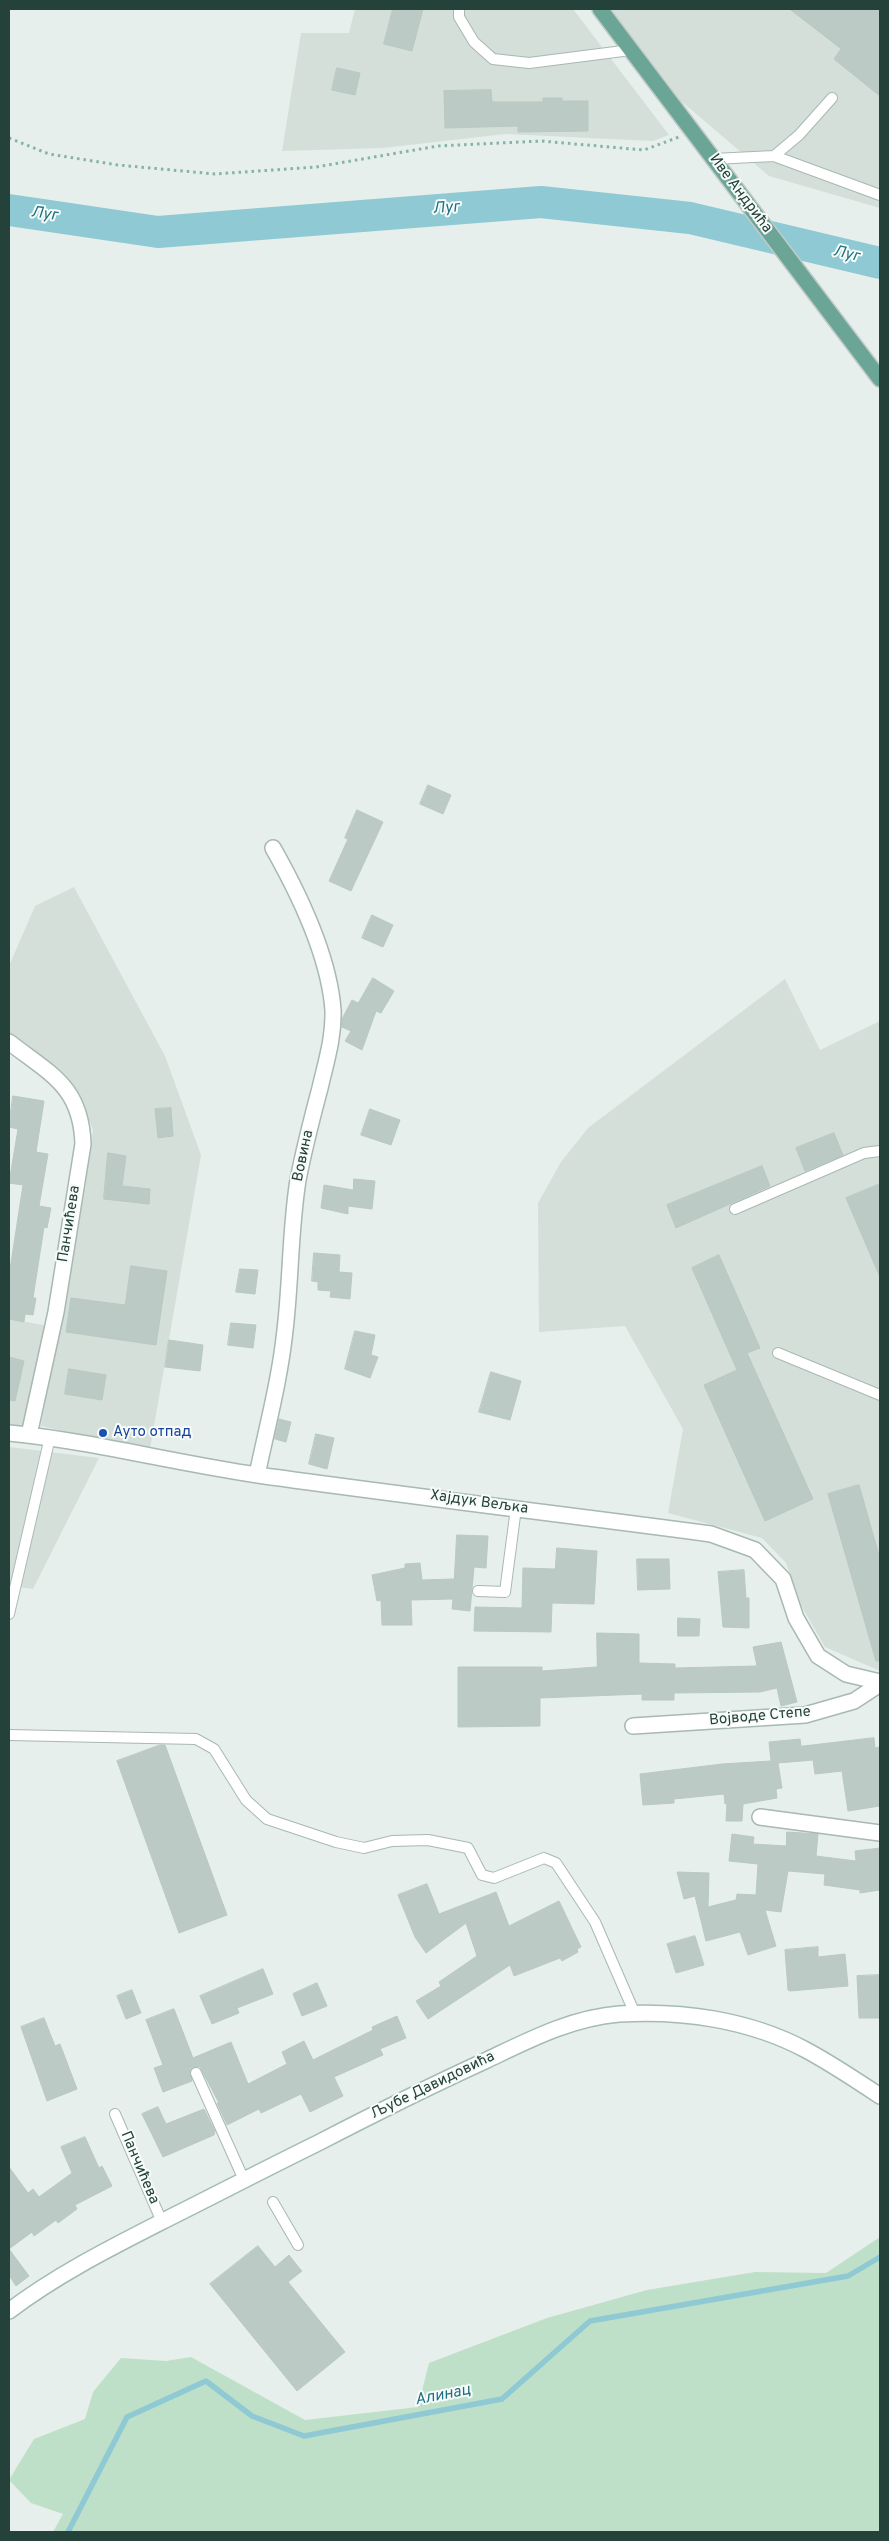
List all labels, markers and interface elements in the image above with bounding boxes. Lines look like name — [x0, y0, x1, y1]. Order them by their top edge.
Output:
street label: Иве Андрића — [705, 151, 775, 237]
water label: Луг — [432, 199, 460, 219]
water label: Луг — [30, 204, 58, 226]
water label: Луг — [831, 243, 861, 267]
street label: Вовина — [290, 1128, 318, 1184]
street label: Панчићева — [55, 1184, 85, 1264]
place label: Ауто отпад — [113, 1424, 192, 1442]
marker: Ауто отпад — [97, 1427, 109, 1439]
street label: Хајдук Вељка — [429, 1487, 529, 1519]
street label: Војводе Степе — [708, 1704, 812, 1730]
street label: Љубе Давидовића — [368, 2048, 498, 2124]
street label: Панчићева — [116, 2129, 162, 2207]
water label: Алинац — [414, 2381, 472, 2411]

